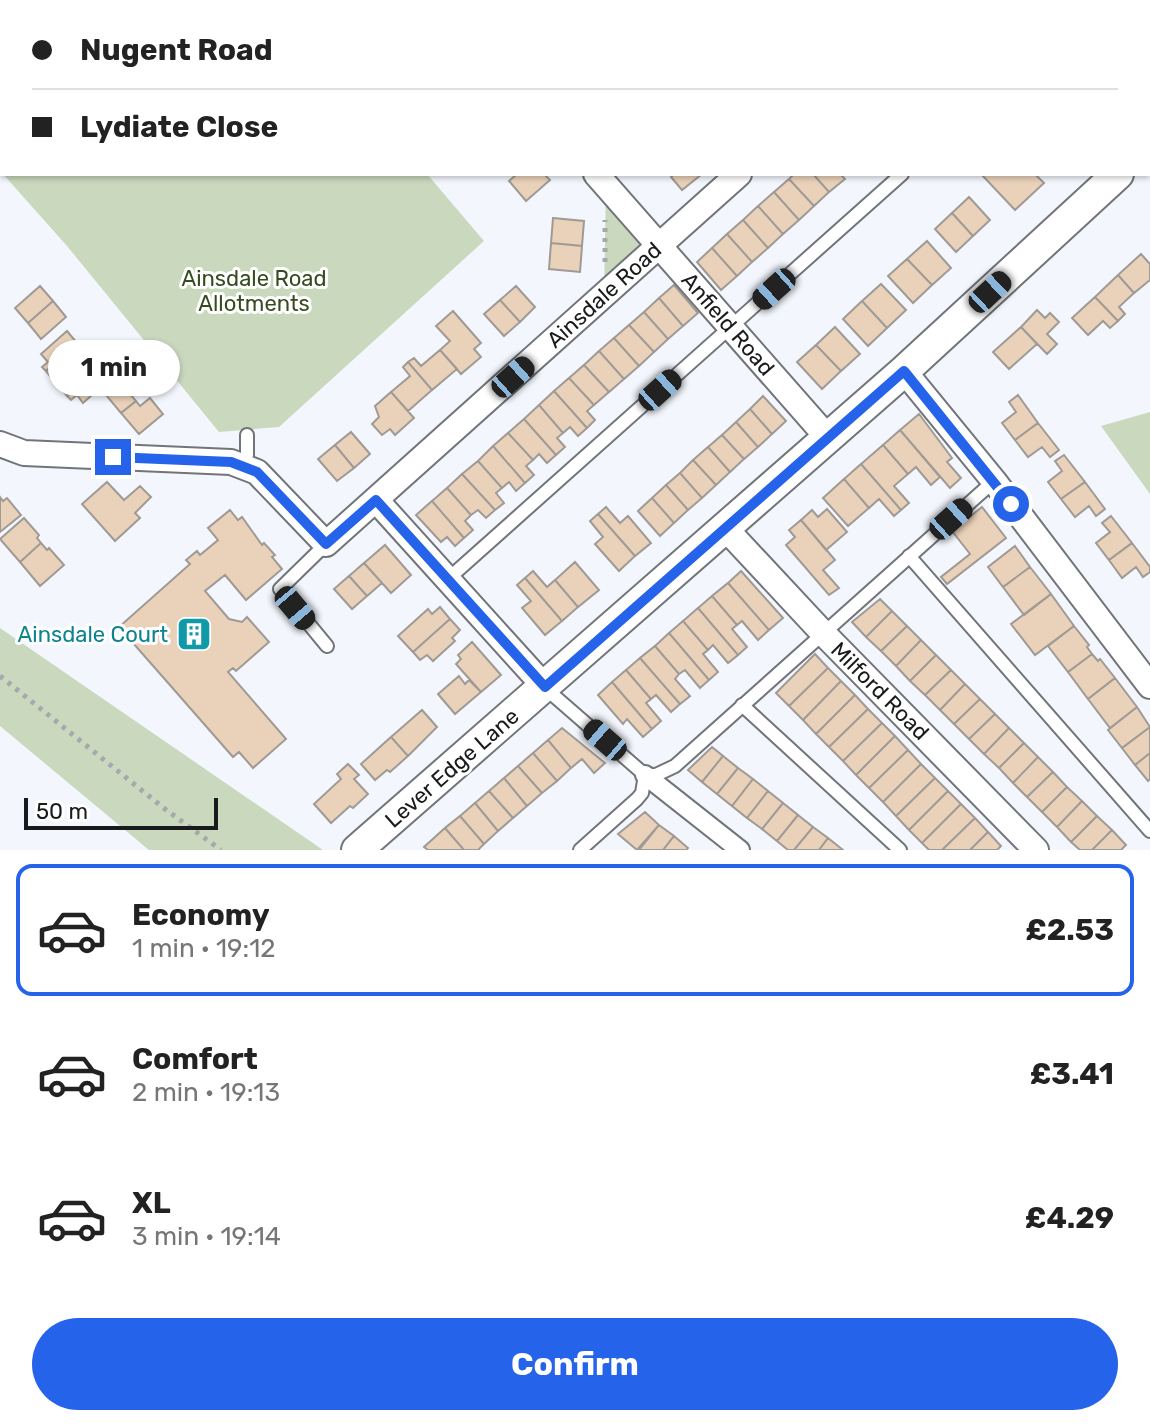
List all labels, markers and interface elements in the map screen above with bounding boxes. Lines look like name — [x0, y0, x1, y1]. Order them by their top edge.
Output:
text: Nugent Road — [80, 32, 273, 68]
text: Lydiate Close — [80, 109, 278, 145]
street label: Ainsdale Road — [541, 236, 667, 354]
car — [748, 264, 800, 314]
park label: Ainsdale Road Allotments — [181, 265, 327, 317]
street label: Anfield Road — [676, 267, 780, 381]
car — [964, 267, 1016, 317]
callout: 1 min — [47, 341, 179, 397]
text: 1 min — [81, 352, 147, 383]
car — [487, 352, 539, 402]
car — [634, 365, 686, 415]
route end — [95, 439, 131, 475]
route start — [993, 486, 1029, 522]
car — [925, 494, 977, 544]
car — [270, 582, 320, 634]
building icon: Ainsdale Court — [175, 615, 213, 653]
place label: Ainsdale Court — [18, 621, 168, 648]
street label: Milford Road — [825, 636, 935, 746]
street label: Lever Edge Lane — [379, 702, 525, 834]
car — [579, 715, 631, 765]
scale bar — [24, 794, 218, 830]
text: 50 m — [36, 798, 88, 825]
icon: car — [36, 894, 108, 966]
text: Economy — [132, 897, 270, 933]
text: £2.53 — [1025, 912, 1114, 948]
text: 1 min · 19:12 — [132, 933, 276, 964]
icon: car — [36, 1038, 108, 1110]
text: Comfort — [132, 1041, 258, 1077]
text: £3.41 — [1030, 1056, 1114, 1092]
text: 2 min · 19:13 — [132, 1077, 280, 1108]
icon: car — [36, 1182, 108, 1254]
text: XL — [132, 1185, 171, 1221]
text: £4.29 — [1025, 1200, 1114, 1236]
text: 3 min · 19:14 — [132, 1221, 281, 1252]
button: Confirm — [32, 1318, 1118, 1410]

